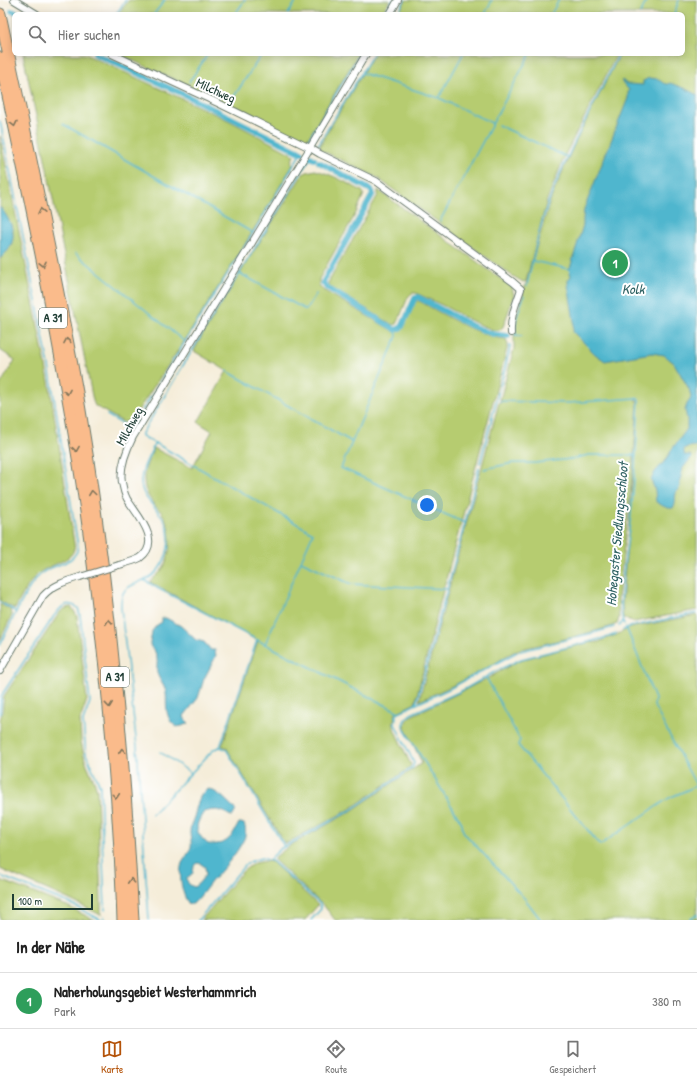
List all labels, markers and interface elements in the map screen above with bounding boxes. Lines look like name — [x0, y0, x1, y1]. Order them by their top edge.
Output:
search box — [12, 12, 685, 56]
icon: search — [26, 23, 48, 45]
text: Hier suchen — [58, 24, 120, 45]
street label: Milchweg — [193, 73, 239, 107]
one-way arrow — [9, 121, 17, 127]
one-way arrow — [38, 208, 46, 214]
pin: 1 — [602, 248, 628, 278]
one-way arrow — [38, 261, 47, 267]
water label: Kolk — [622, 279, 645, 298]
road number: A 31 — [39, 308, 67, 328]
one-way arrow — [63, 338, 72, 344]
one-way arrow — [62, 389, 71, 395]
street label: Milchweg — [111, 403, 147, 449]
one-way arrow — [72, 446, 80, 452]
water label: Hohegaster Siedlungsschloot — [601, 459, 633, 607]
one-way arrow — [88, 490, 97, 496]
your location — [417, 495, 437, 515]
one-way arrow — [105, 619, 114, 625]
road number: A 31 — [101, 667, 129, 687]
one-way arrow — [104, 702, 113, 708]
one-way arrow — [117, 748, 126, 754]
one-way arrow — [112, 793, 121, 799]
one-way arrow — [126, 878, 135, 884]
scale bar — [12, 892, 93, 911]
text: 100 m — [18, 894, 42, 908]
text: In der Nähe — [16, 935, 85, 958]
text: Naherholungsgebiet Westerhammrich — [54, 981, 256, 1002]
text: 1 — [27, 992, 31, 1010]
text: 380 m — [652, 992, 681, 1010]
text: Park — [54, 1002, 76, 1020]
tab: Karte — [101, 1038, 123, 1076]
tab: Route — [325, 1038, 347, 1076]
tab: Gespeichert — [549, 1038, 596, 1076]

